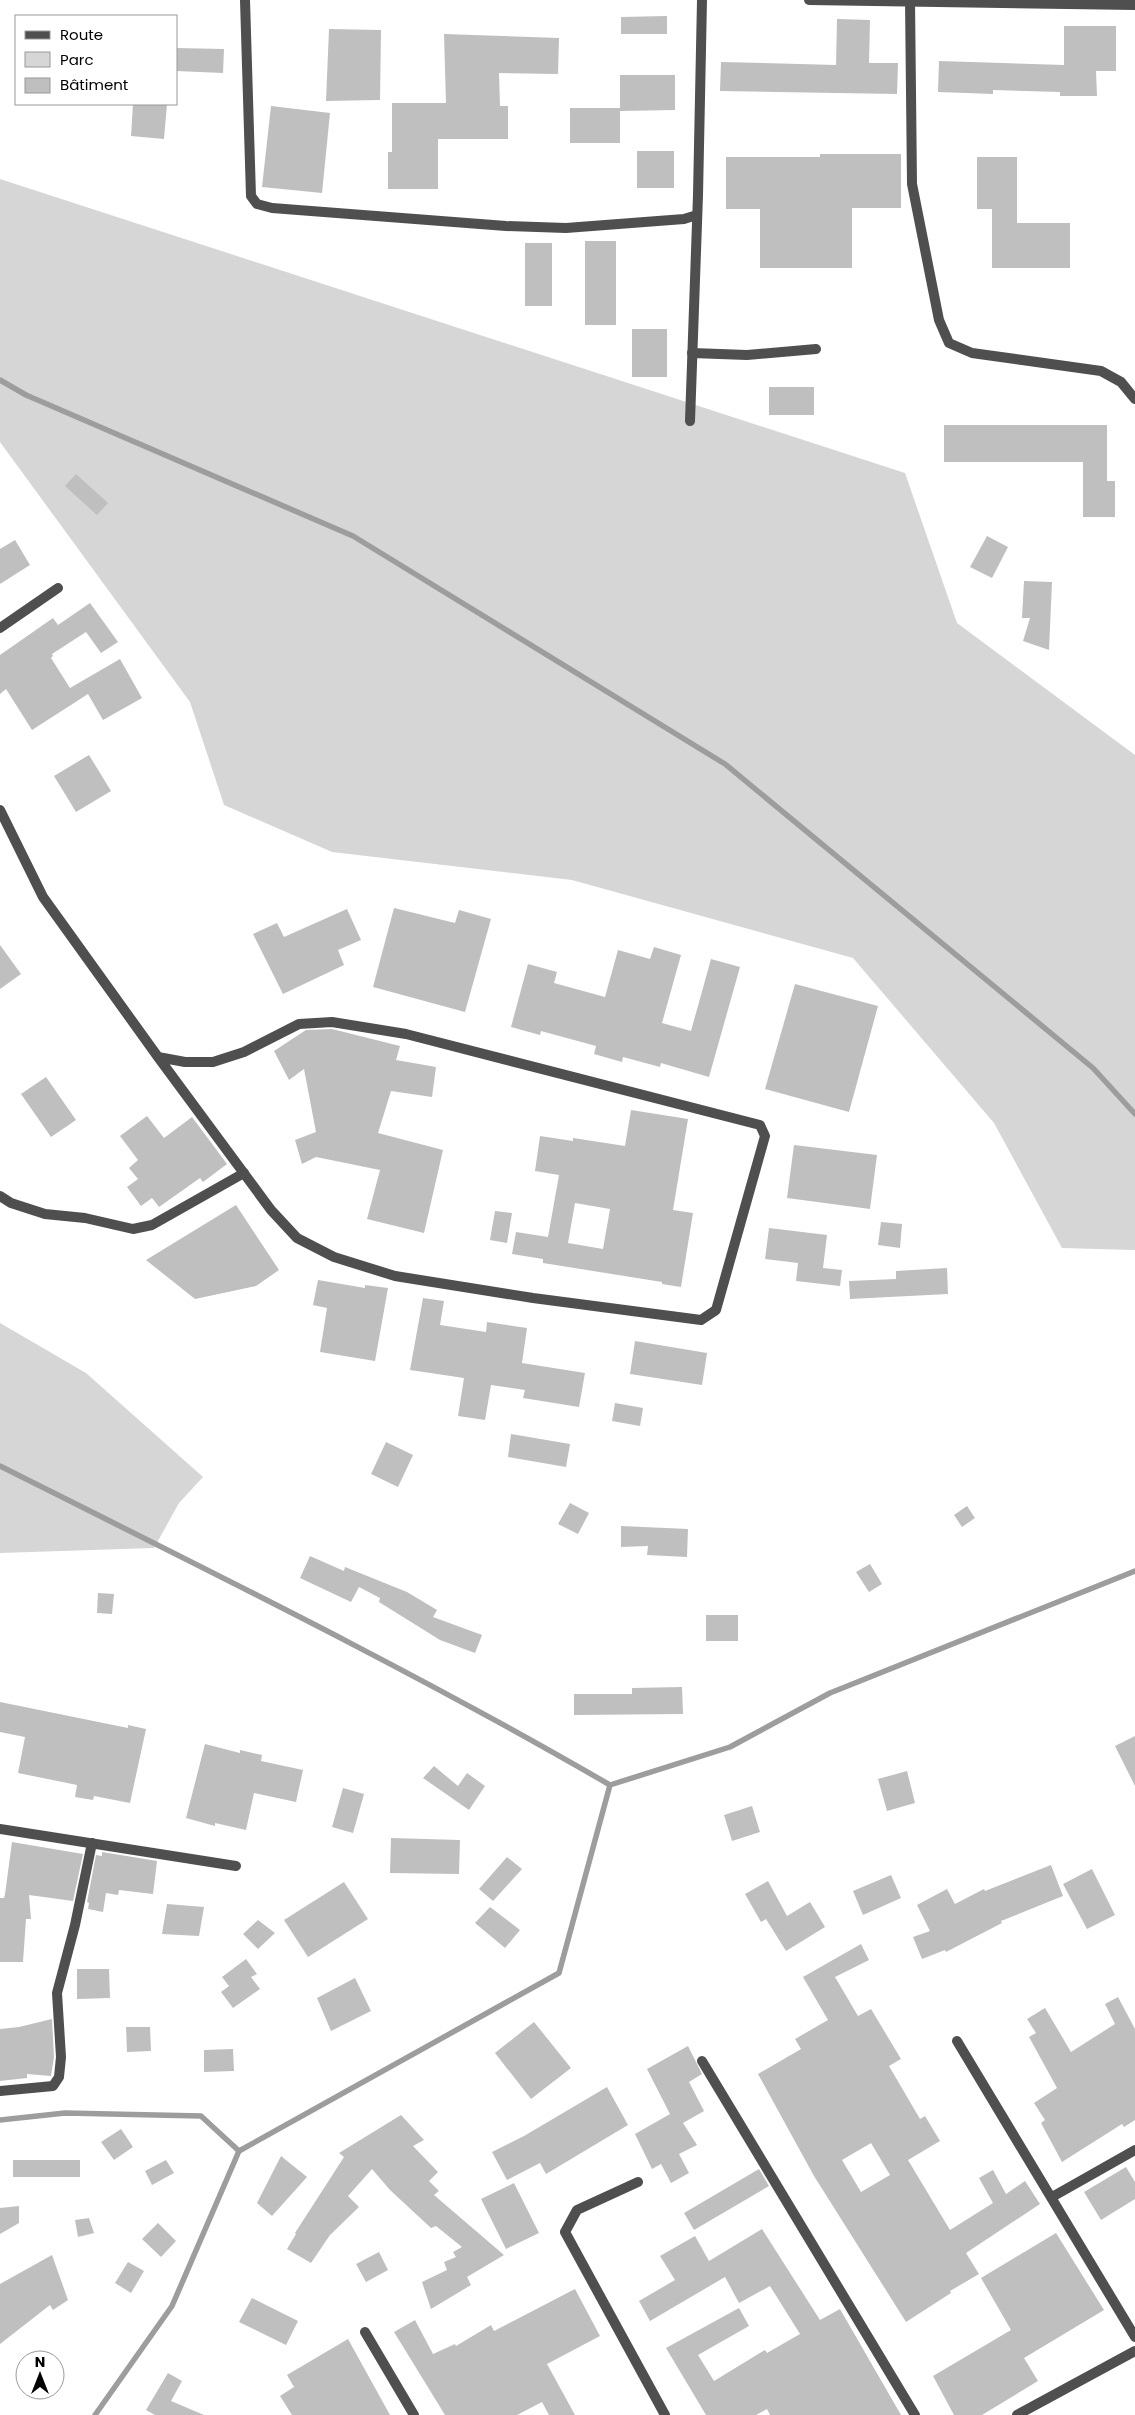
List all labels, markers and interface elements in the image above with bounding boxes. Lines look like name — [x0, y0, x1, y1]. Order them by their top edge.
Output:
legend — [15, 15, 178, 105]
text: Route — [60, 24, 103, 45]
text: Parc — [60, 49, 94, 70]
text: Bâtiment — [60, 74, 128, 95]
north arrow — [15, 2350, 65, 2400]
text: N — [35, 2352, 45, 2372]

